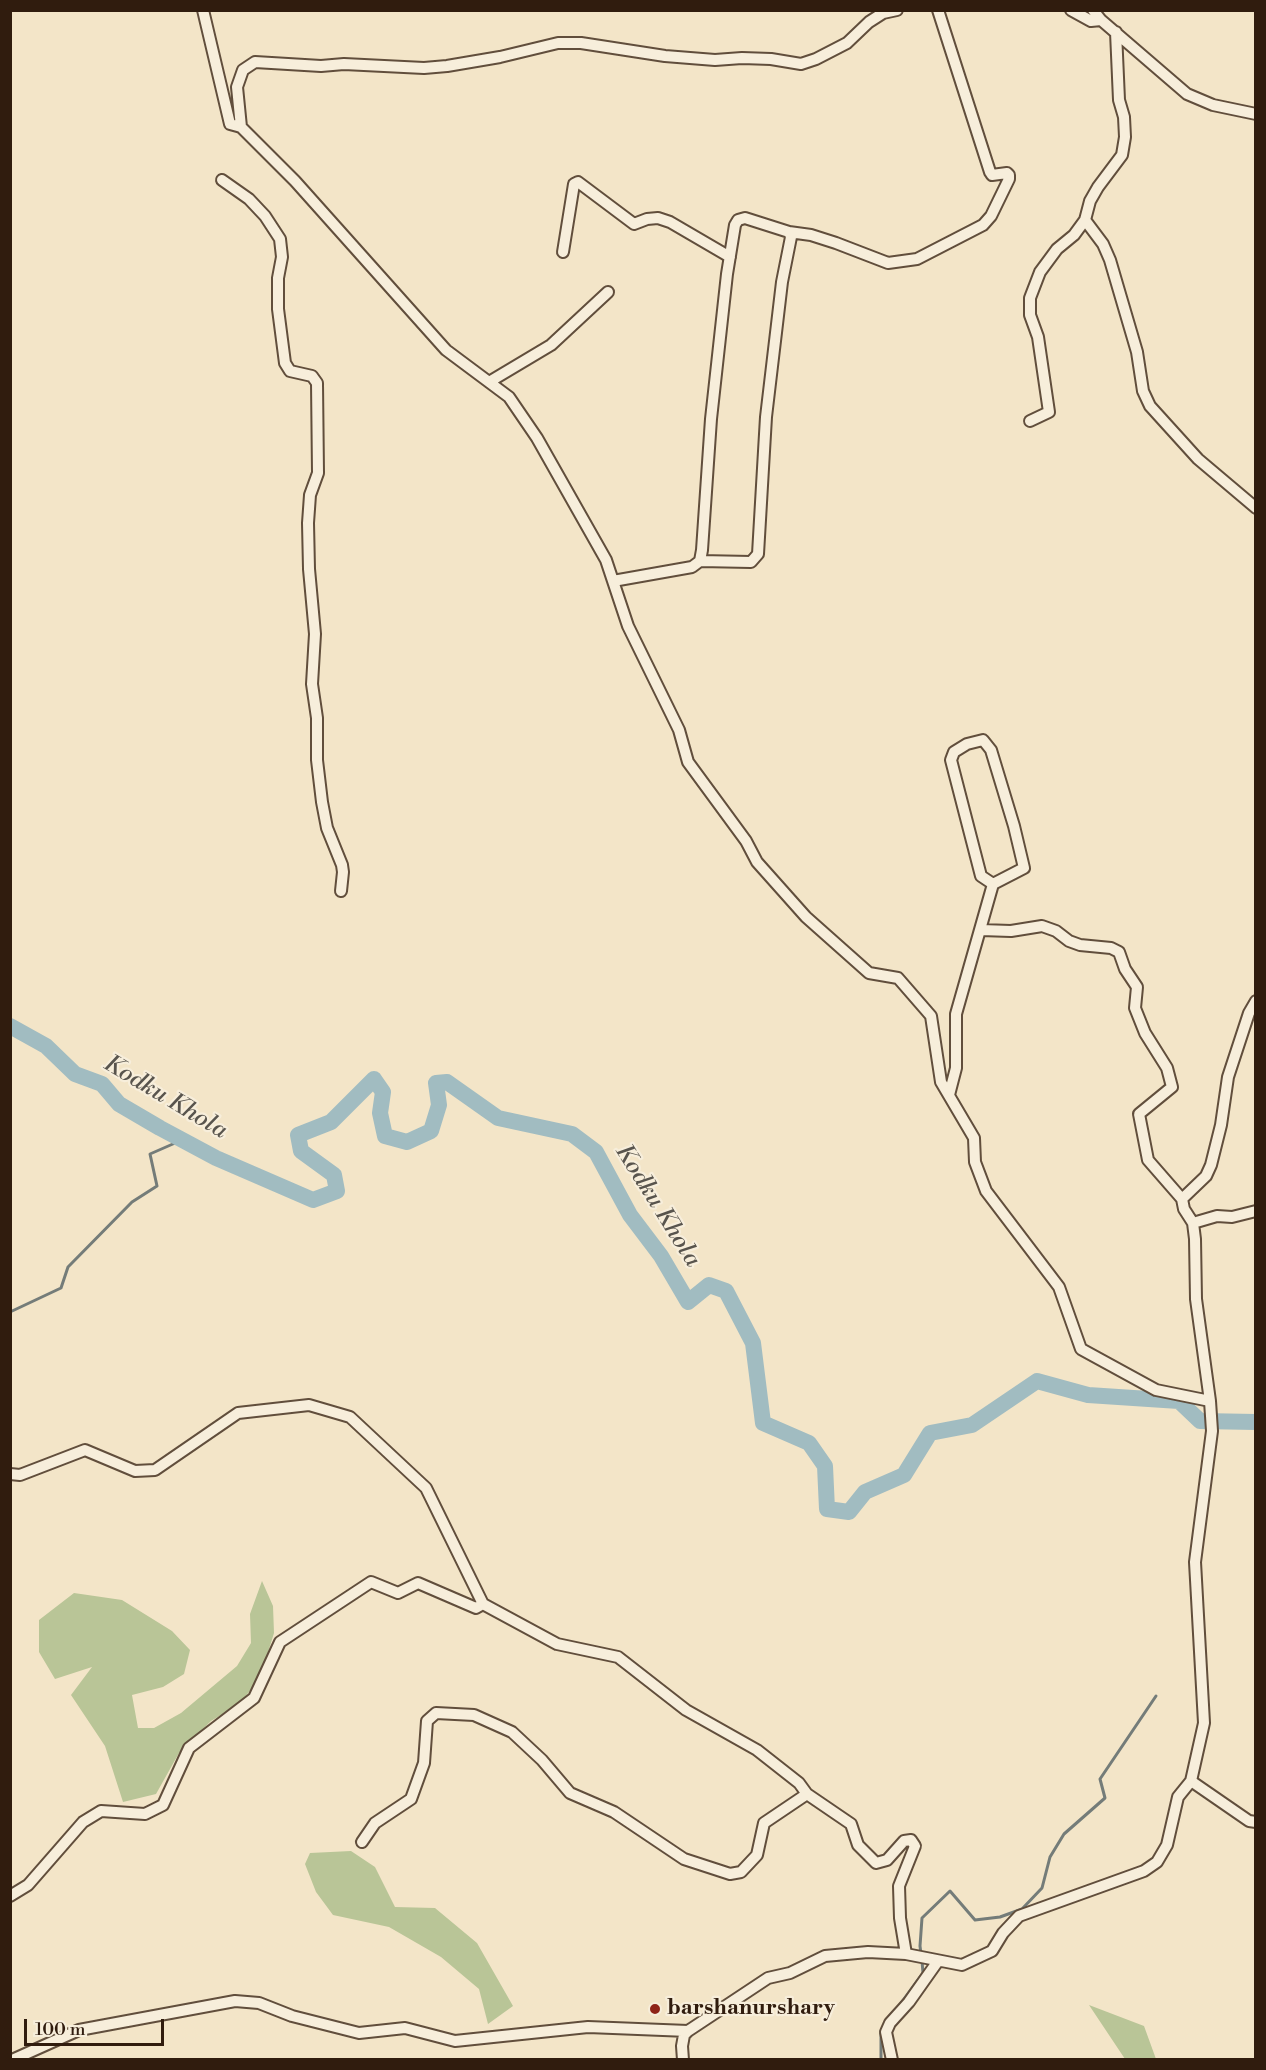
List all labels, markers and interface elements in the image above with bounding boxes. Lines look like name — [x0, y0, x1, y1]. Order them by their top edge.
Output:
water label: Kodku Khola — [98, 1050, 232, 1146]
water label: Kodku Khola — [608, 1139, 706, 1273]
place label: barshanurshary — [667, 1996, 835, 2022]
marker: barshanurshary — [648, 2002, 662, 2016]
scale bar — [27, 2007, 166, 2045]
text: 100 m — [35, 2018, 86, 2041]

